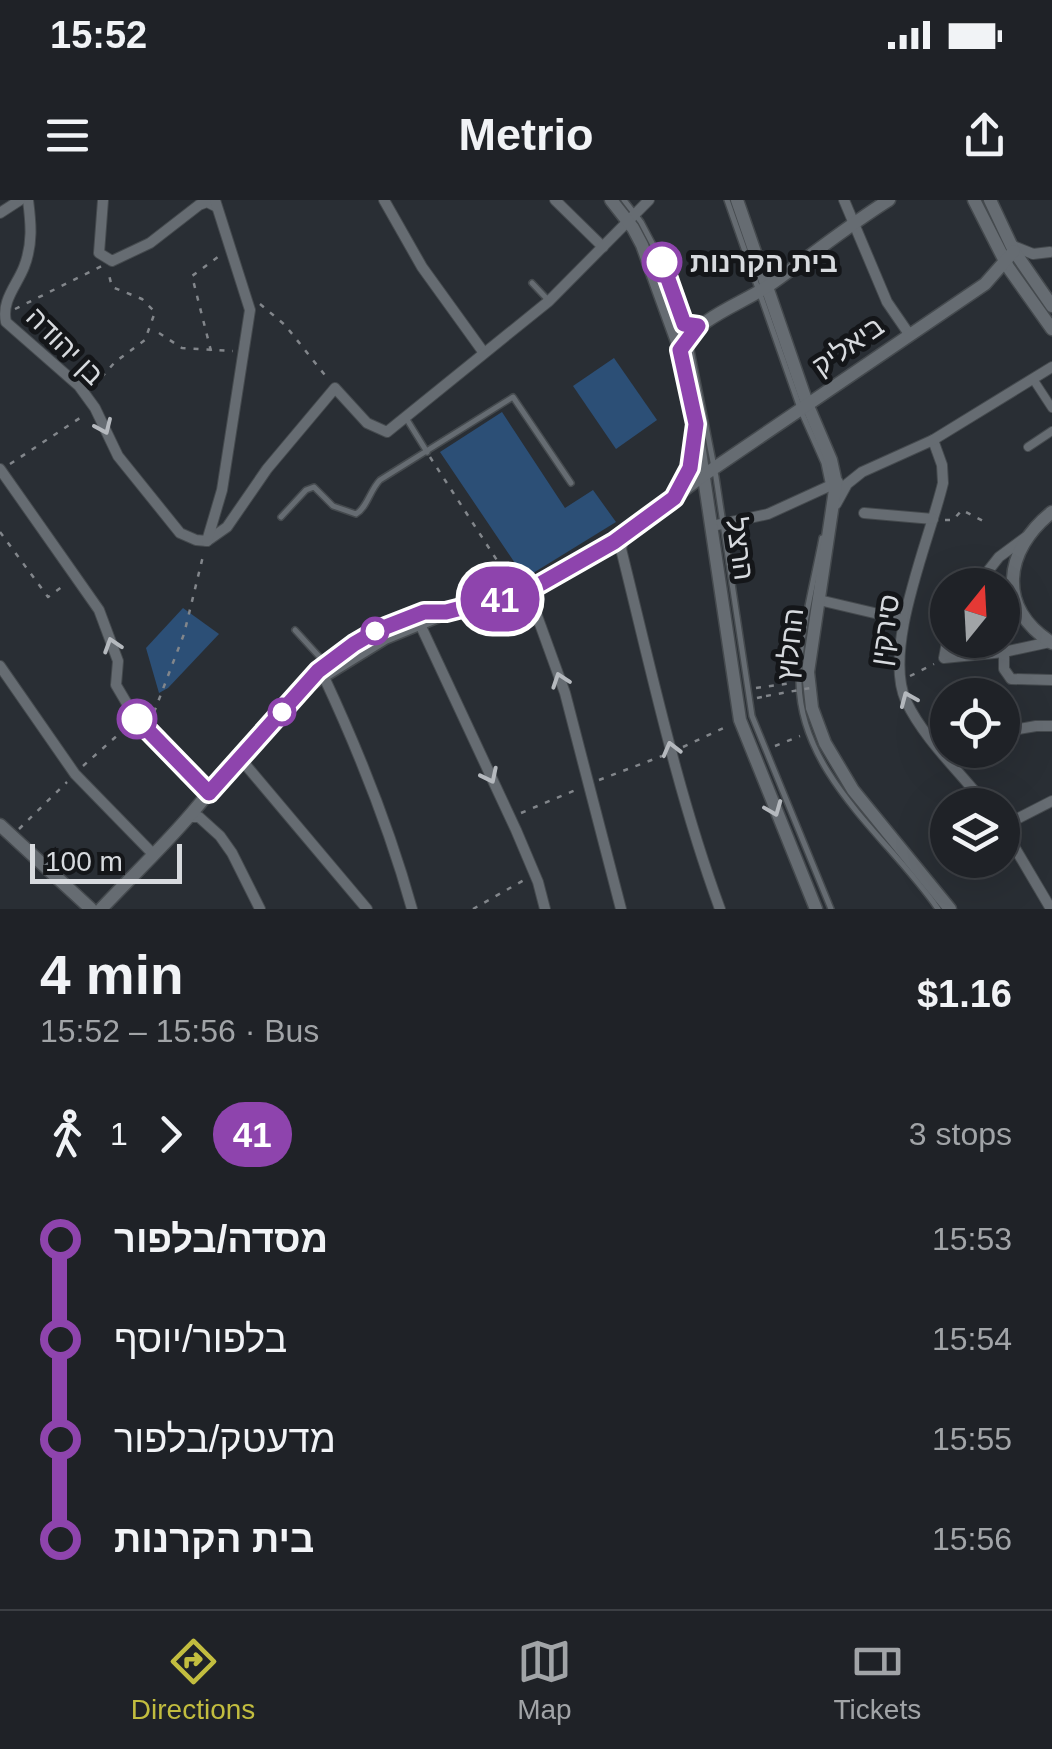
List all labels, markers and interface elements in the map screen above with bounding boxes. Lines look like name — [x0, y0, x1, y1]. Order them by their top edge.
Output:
text: 15:52 — [50, 14, 147, 56]
icon: menu — [40, 108, 95, 163]
icon: share — [957, 108, 1012, 163]
text: Metrio — [459, 109, 594, 160]
marker: בית הקרנות — [643, 243, 681, 281]
place label: בית הקרנות — [690, 247, 838, 278]
street label: בן יהודה — [20, 301, 110, 391]
street label: ביאליק — [806, 310, 890, 382]
one-way arrow — [91, 417, 111, 435]
street label: הרצל — [720, 516, 760, 582]
line badge: 41 — [455, 566, 545, 632]
north arrow — [930, 568, 1020, 658]
map controls — [930, 568, 1020, 878]
text: 41 — [481, 580, 519, 619]
street label: סירקין — [865, 592, 905, 668]
street label: החלוץ — [771, 606, 809, 682]
unlabelled marker — [362, 618, 388, 644]
one-way arrow — [104, 637, 124, 654]
one-way arrow — [551, 672, 571, 689]
button: locate — [930, 678, 1020, 768]
one-way arrow — [899, 691, 919, 709]
unlabelled marker — [269, 699, 295, 725]
unlabelled marker — [118, 700, 156, 738]
one-way arrow — [661, 741, 682, 758]
one-way arrow — [477, 766, 497, 784]
button: layers — [930, 788, 1020, 878]
one-way arrow — [763, 799, 783, 817]
scale bar — [30, 839, 182, 884]
text: 100 m — [45, 846, 123, 877]
text: 4 min — [40, 944, 184, 1006]
text: $1.16 — [917, 973, 1012, 1015]
text: 15:52 – 15:56 · Bus — [40, 1013, 319, 1049]
icon: walk — [40, 1107, 95, 1162]
icon: forward — [143, 1107, 198, 1162]
text: 41 — [233, 1115, 272, 1154]
text: 1 — [110, 1116, 128, 1152]
text: 3 stops — [909, 1116, 1012, 1152]
text: מסדה/בלפור — [114, 1218, 328, 1260]
text: 15:53 — [932, 1221, 1012, 1257]
text: בלפור/יוסף — [114, 1318, 287, 1360]
text: 15:54 — [932, 1321, 1012, 1357]
text: מדעטק/בלפור — [114, 1418, 336, 1460]
text: 15:55 — [932, 1421, 1012, 1457]
text: בית הקרנות — [114, 1518, 314, 1560]
text: 15:56 — [932, 1521, 1012, 1557]
tab: Directions — [131, 1634, 255, 1726]
tab: Map — [517, 1634, 572, 1726]
tab: Tickets — [834, 1634, 921, 1726]

